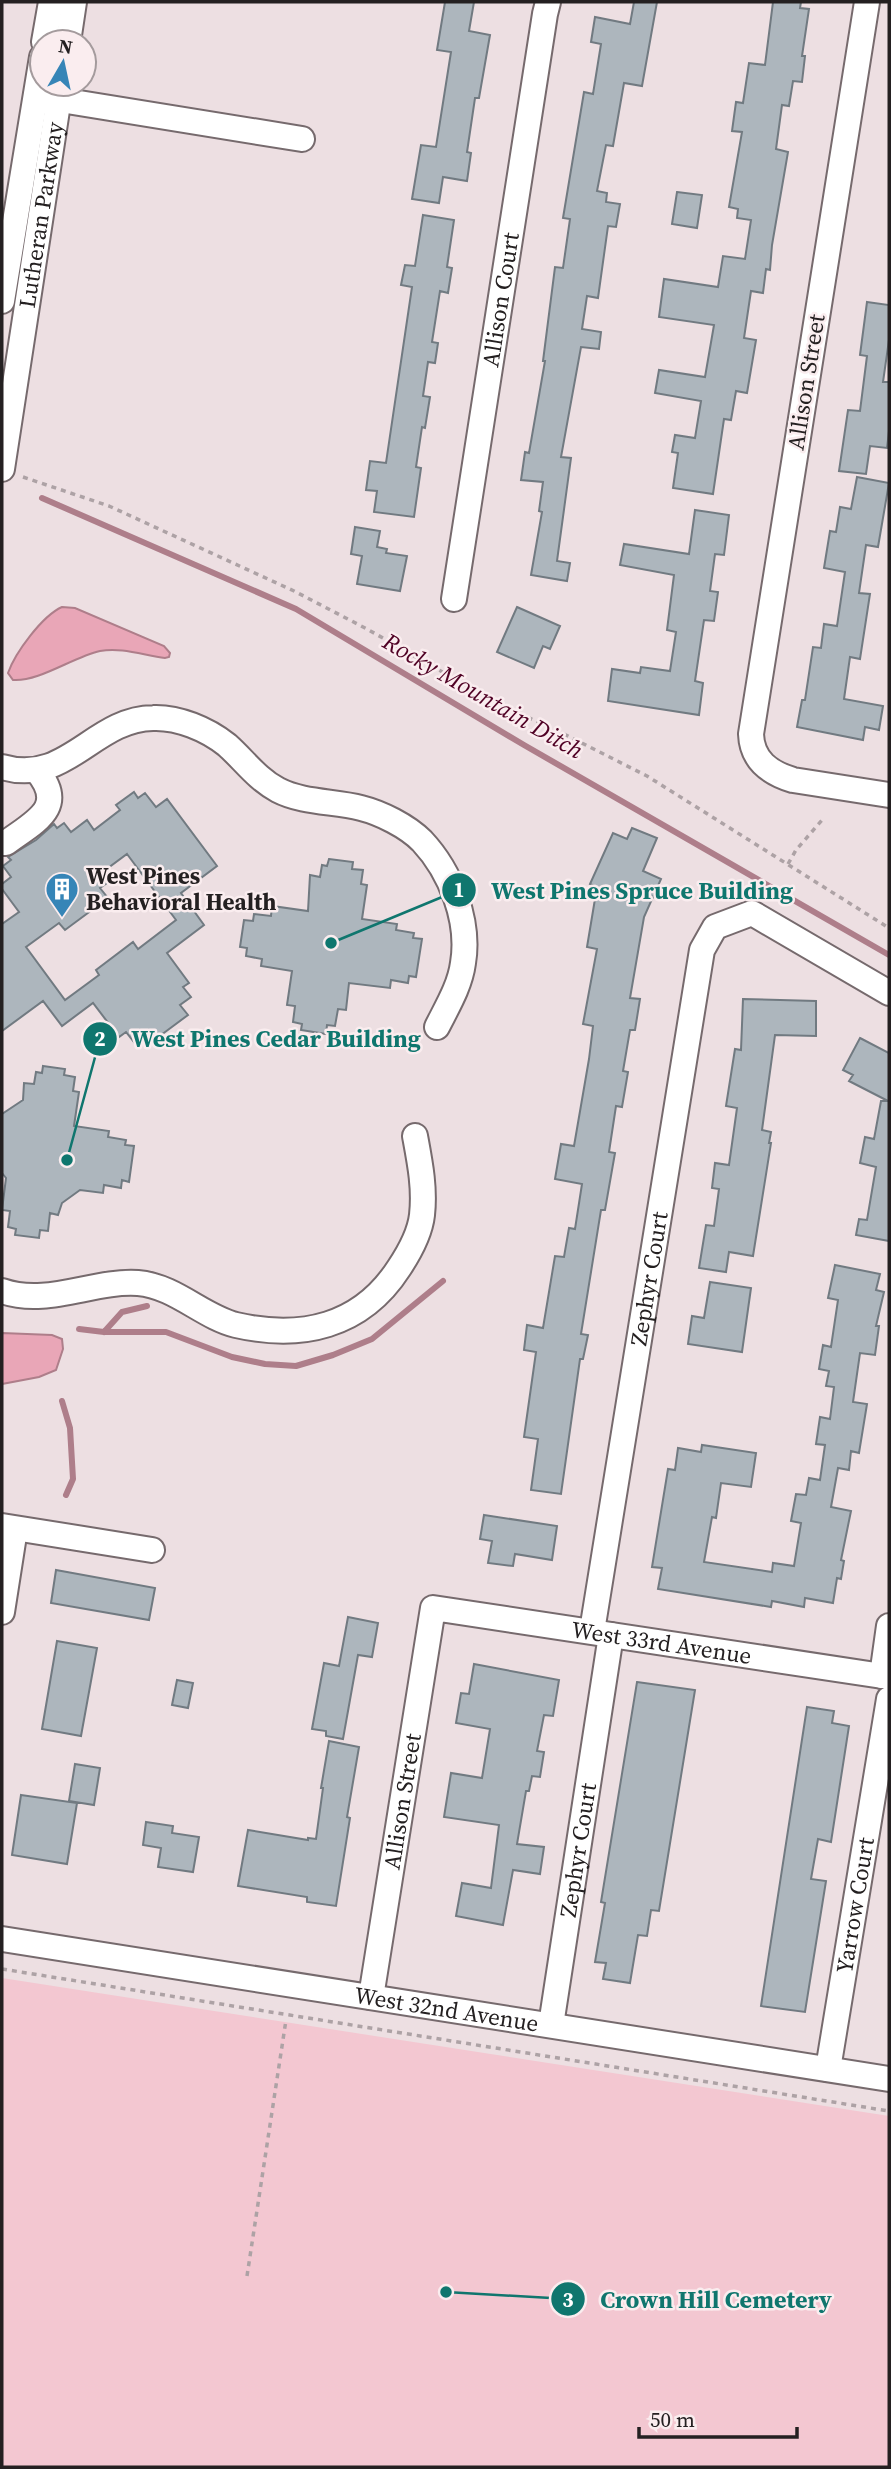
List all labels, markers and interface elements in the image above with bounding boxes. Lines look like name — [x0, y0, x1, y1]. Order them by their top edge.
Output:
north arrow — [28, 28, 98, 98]
text: N — [57, 32, 75, 60]
street label: Lutheran Parkway — [11, 120, 71, 310]
street label: Allison Court — [474, 230, 527, 369]
street label: Allison Street — [779, 311, 833, 452]
water label: Rocky Mountain Ditch — [376, 624, 589, 766]
place label: West Pines Behavioral Health — [86, 860, 277, 918]
callout: West Pines Spruce Building — [442, 868, 807, 913]
building icon: West Pines Behavioral Health — [43, 870, 81, 919]
text: West Pines Spruce Building — [491, 874, 793, 907]
text: 1 — [453, 875, 465, 904]
callout: West Pines Cedar Building — [82, 1016, 435, 1061]
text: West Pines Cedar Building — [131, 1022, 421, 1055]
text: 2 — [94, 1024, 106, 1053]
street label: Zephyr Court — [622, 1209, 676, 1348]
street label: West 33rd Avenue — [569, 1613, 754, 1672]
street label: Allison Street — [376, 1731, 429, 1872]
street label: Zephyr Court — [552, 1780, 604, 1919]
street label: Yarrow Court — [828, 1834, 882, 1975]
street label: West 32nd Avenue — [352, 1979, 541, 2039]
callout: Crown Hill Cemetery — [551, 2277, 845, 2322]
text: Crown Hill Cemetery — [600, 2283, 832, 2316]
text: 3 — [562, 2285, 574, 2314]
scale bar — [639, 2396, 796, 2440]
text: 50 m — [650, 2405, 695, 2434]

